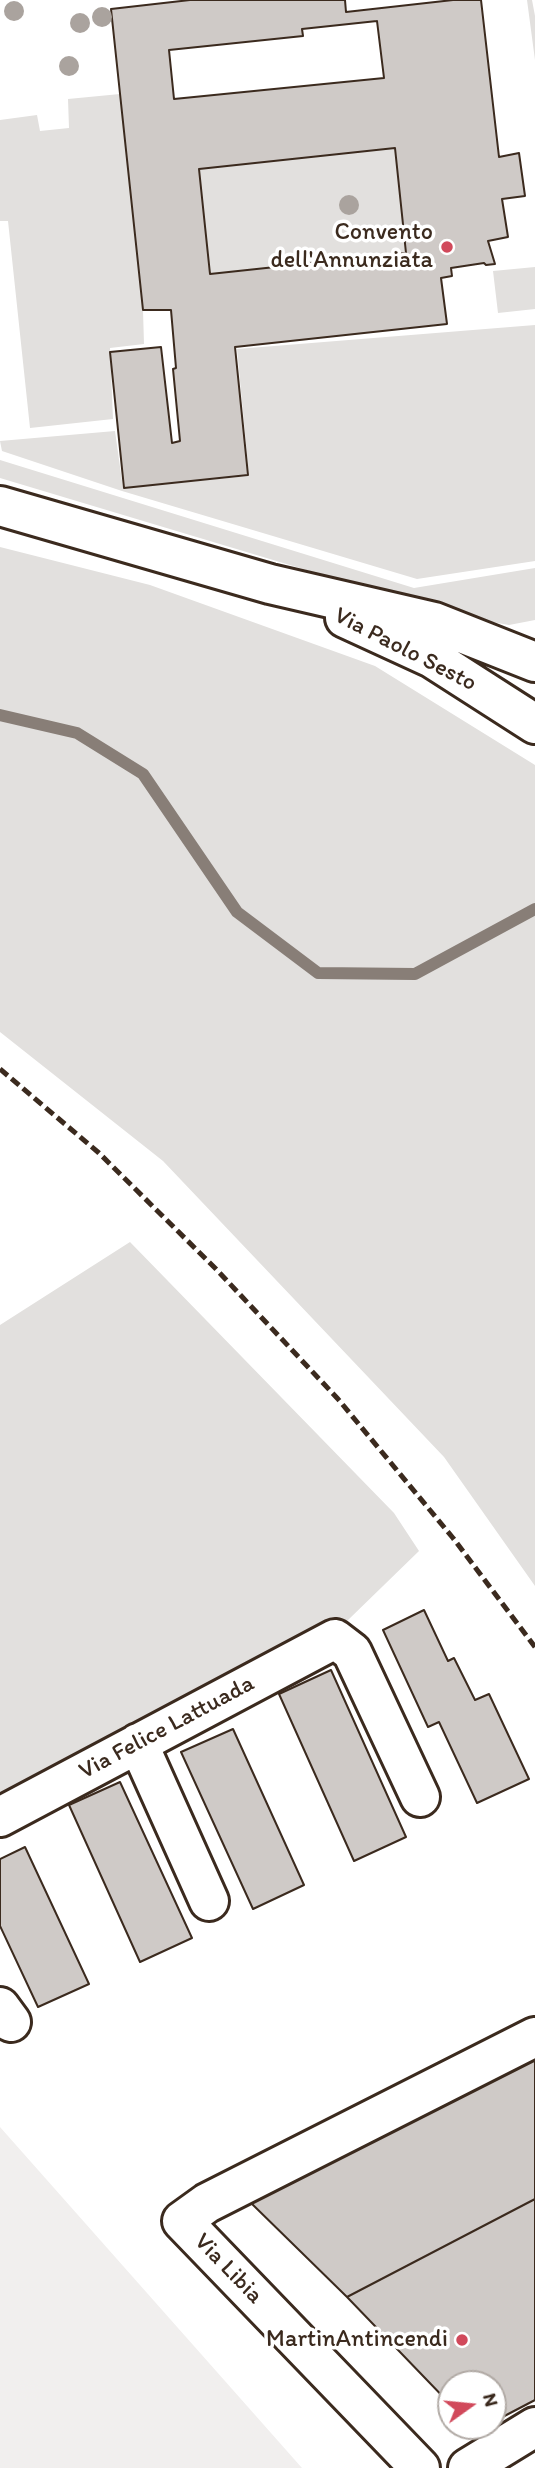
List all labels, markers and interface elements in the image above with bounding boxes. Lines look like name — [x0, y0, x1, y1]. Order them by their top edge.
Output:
place label: Convento dell'Annunziata — [271, 219, 433, 275]
marker: Convento dell'Annunziata — [439, 239, 455, 255]
street label: Via Paolo Sesto — [329, 602, 481, 698]
street label: Via Felice Lattuada — [74, 1670, 260, 1786]
street label: Via Libia — [187, 2228, 269, 2310]
place label: MartinAntincendi — [266, 2326, 448, 2354]
marker: MartinAntincendi — [454, 2332, 470, 2348]
north arrow — [437, 2370, 507, 2440]
text: N — [478, 2391, 504, 2409]

